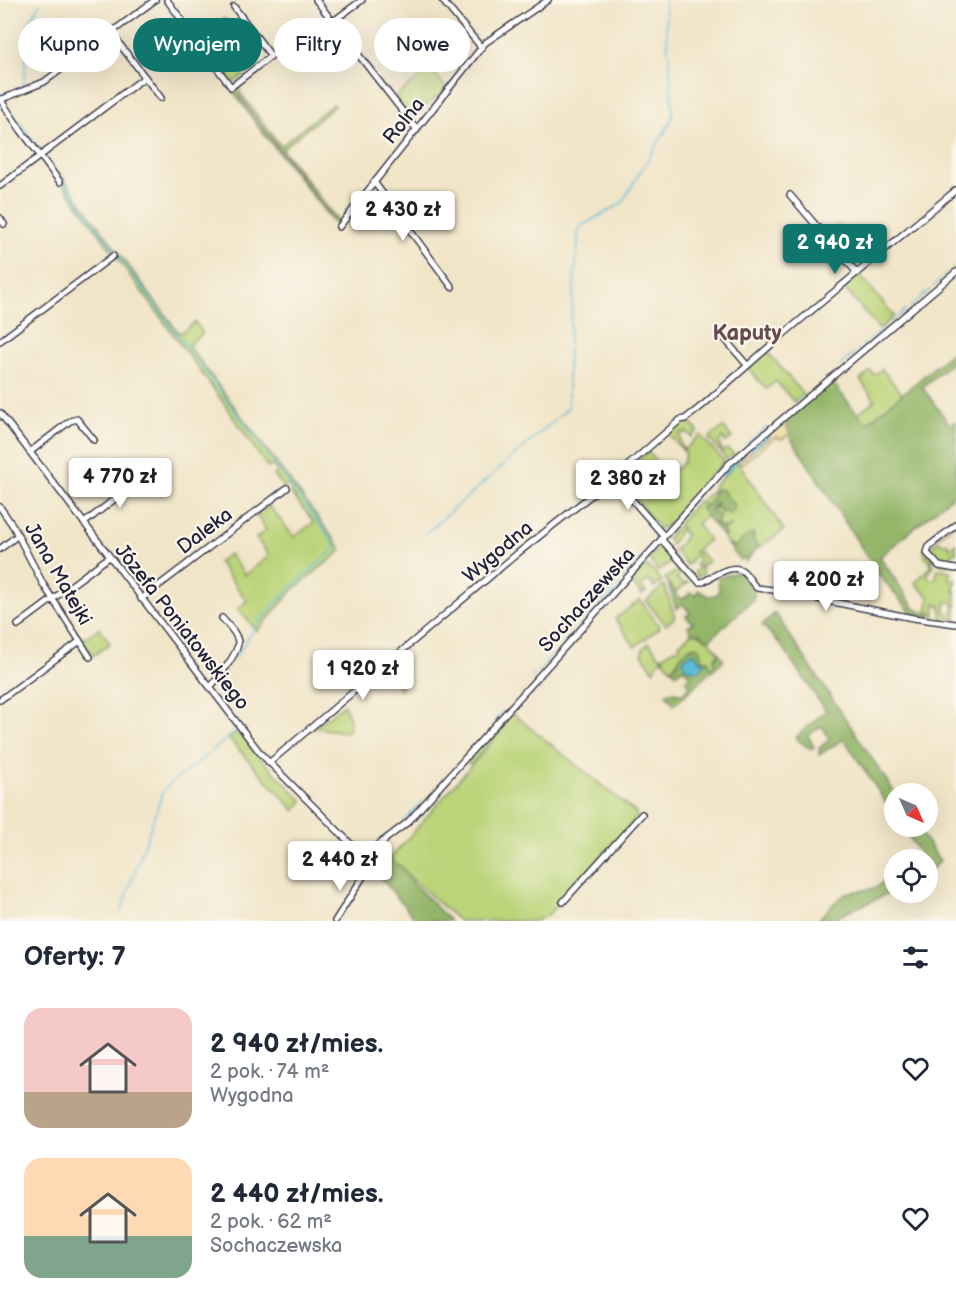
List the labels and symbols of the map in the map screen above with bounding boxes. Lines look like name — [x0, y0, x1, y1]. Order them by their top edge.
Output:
street label: Rolna — [378, 93, 430, 149]
pin: 2 430 zł — [341, 191, 465, 242]
pin: 2 940 zł — [773, 224, 897, 275]
district label: Kaputy — [712, 320, 782, 347]
pin: 4 770 zł — [58, 458, 182, 509]
pin: 2 380 zł — [566, 460, 690, 511]
street label: Daleka — [173, 503, 237, 559]
street label: Wygodna — [458, 516, 538, 588]
street label: Jana Matejki — [19, 518, 97, 630]
street label: Józefa Poniatowskiego — [110, 539, 254, 715]
street label: Sochaczewska — [534, 543, 640, 657]
pin: 4 200 zł — [764, 561, 888, 612]
pin: 1 920 zł — [301, 650, 425, 701]
north arrow — [884, 783, 938, 837]
pin: 2 440 zł — [278, 841, 402, 892]

